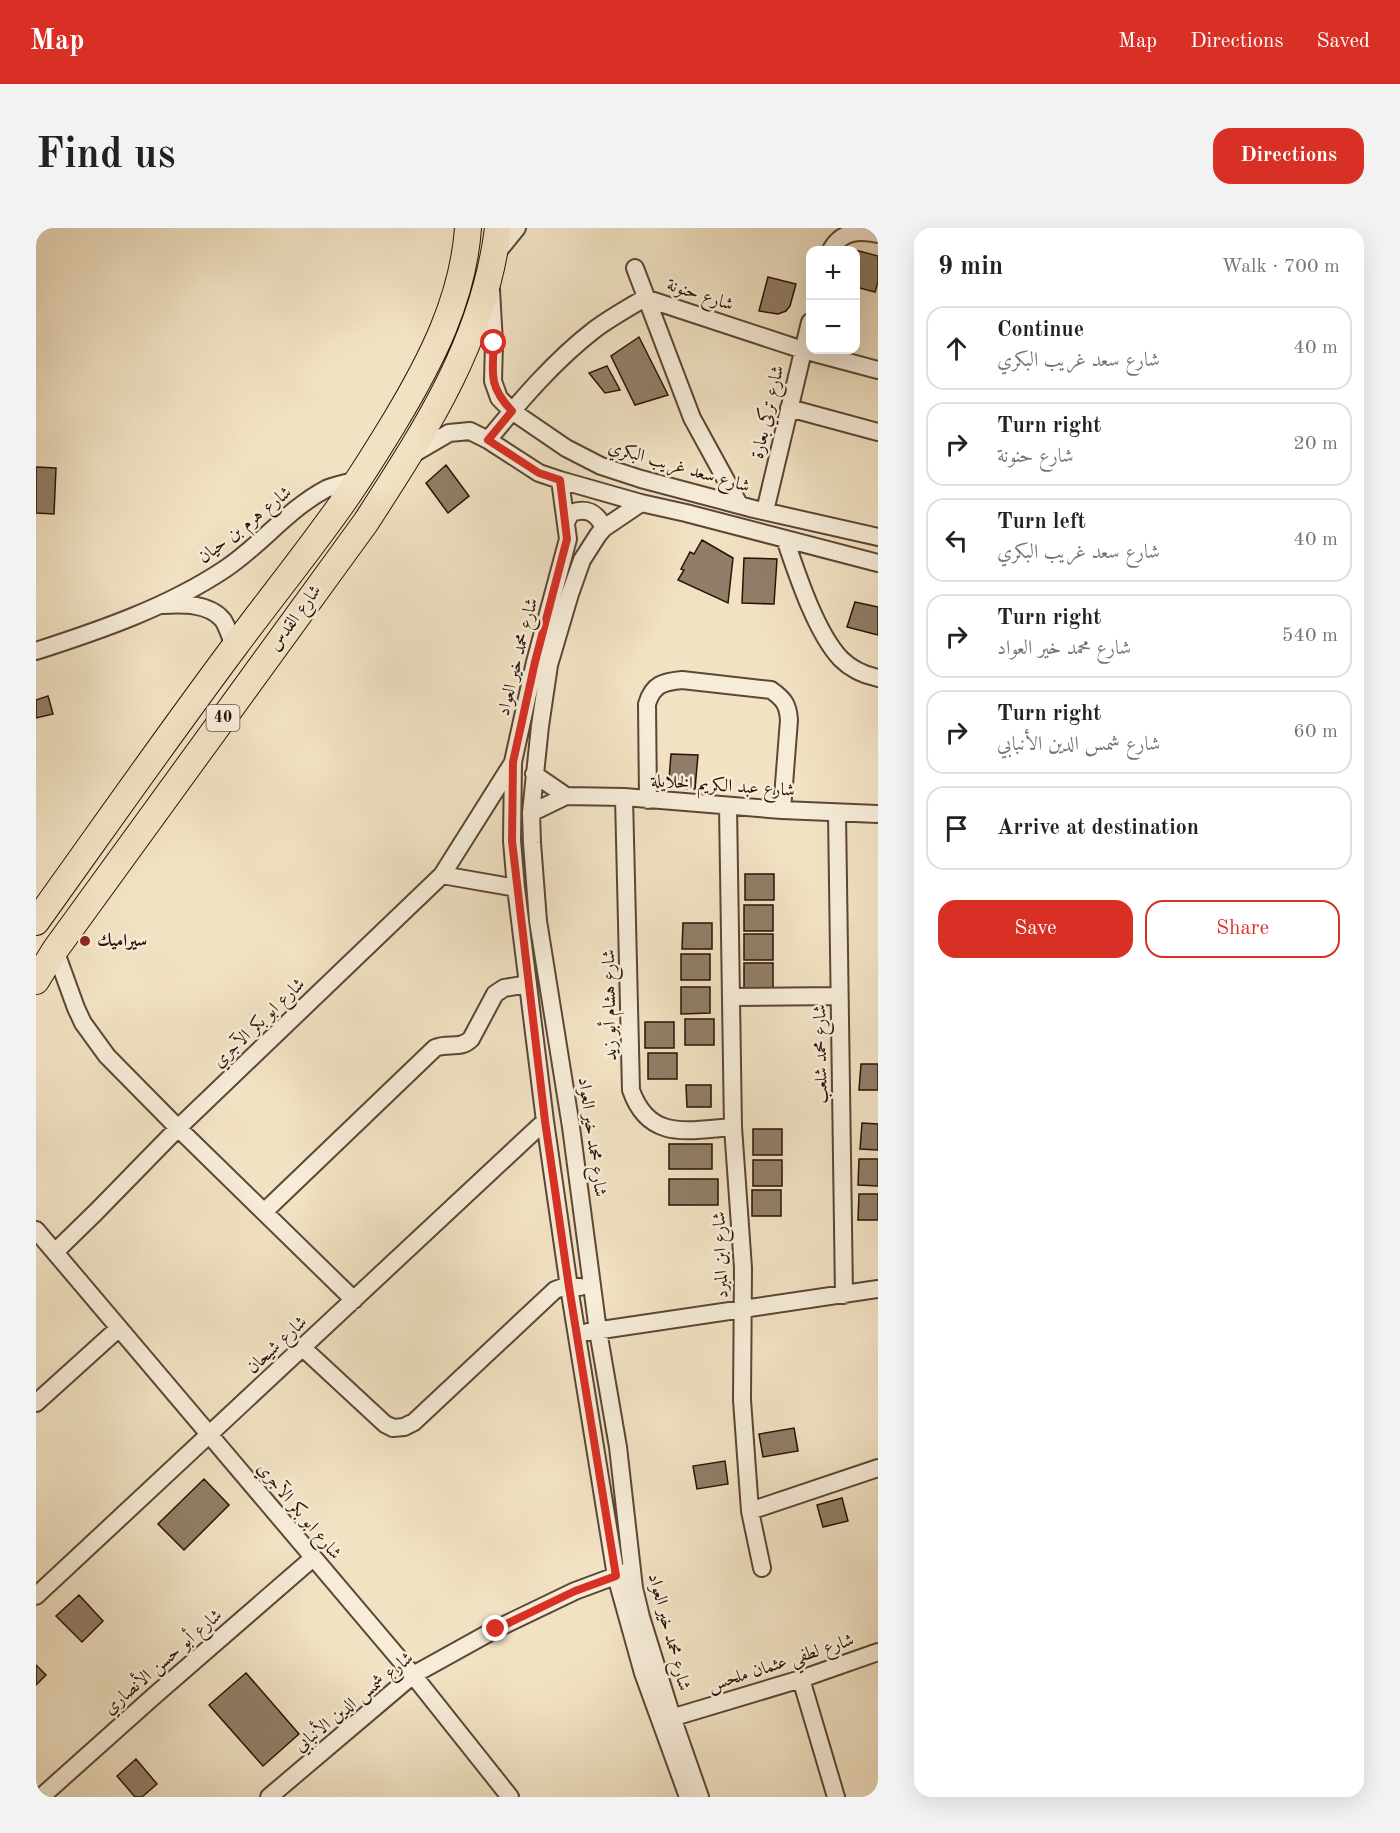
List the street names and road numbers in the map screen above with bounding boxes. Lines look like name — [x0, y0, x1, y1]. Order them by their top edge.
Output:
street label: شارع حنونة — [663, 276, 736, 319]
street label: شارع تركي بعارة — [745, 363, 792, 462]
street label: شارع سعد غريب البكري — [605, 437, 752, 501]
street label: شارع هرم بن حيان — [195, 483, 299, 572]
street label: شارع القدس — [265, 582, 329, 657]
street label: شارع محمد خير العواد — [495, 596, 546, 719]
road number: 40 — [206, 705, 240, 731]
street label: شارع عبد الكريم الخلايلة — [649, 771, 796, 806]
street label: شارع هشام أبو زيد — [595, 949, 626, 1061]
street label: شارع ابو بكر الآجري — [207, 973, 312, 1075]
street label: شارع محمد شلعب — [811, 1004, 836, 1104]
street label: شارع محمد خير العواد — [570, 1076, 609, 1199]
street label: شارع ابن المبرد — [710, 1211, 737, 1299]
street label: شارع شيحان — [243, 1313, 314, 1381]
street label: شارع ابو بكر الآجري — [250, 1457, 347, 1566]
street label: شارع محمد خير العواد — [640, 1571, 693, 1694]
street label: شارع أبو حسن الأنصاري — [97, 1602, 229, 1722]
street label: شارع لطفي عثمان ملحس — [706, 1631, 859, 1703]
street label: شارع شمس الدين الأنبابي — [288, 1645, 420, 1759]

